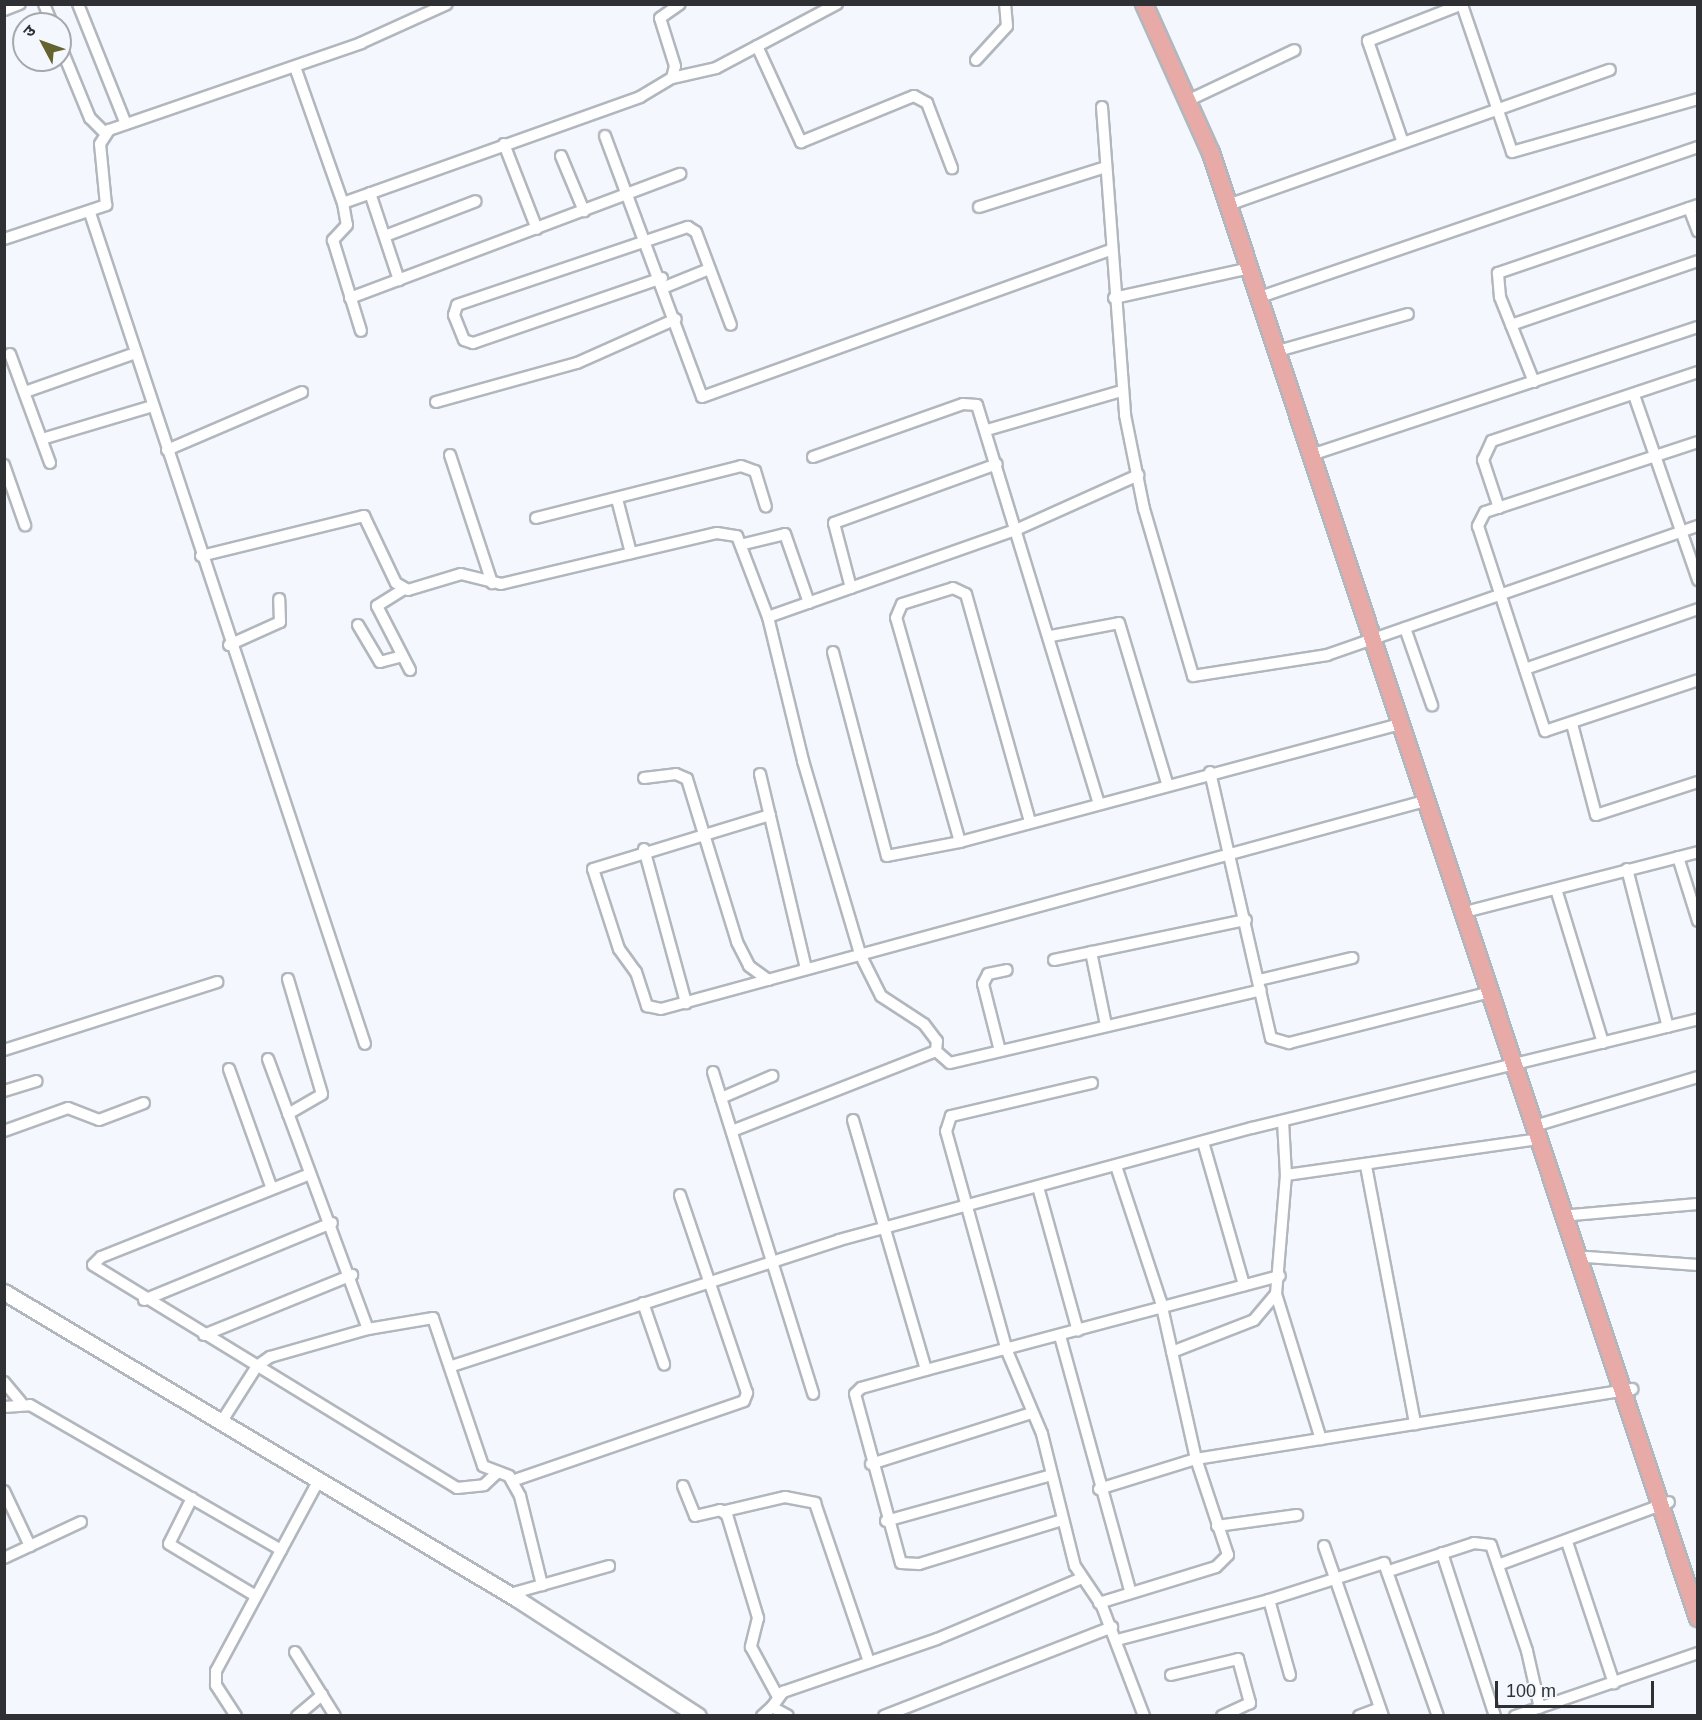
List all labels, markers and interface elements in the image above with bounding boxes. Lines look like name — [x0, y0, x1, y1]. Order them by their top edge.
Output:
north arrow — [12, 12, 72, 72]
text: उ — [20, 22, 39, 40]
scale bar — [1498, 1669, 1657, 1707]
text: 100 m — [1506, 1681, 1556, 1701]

